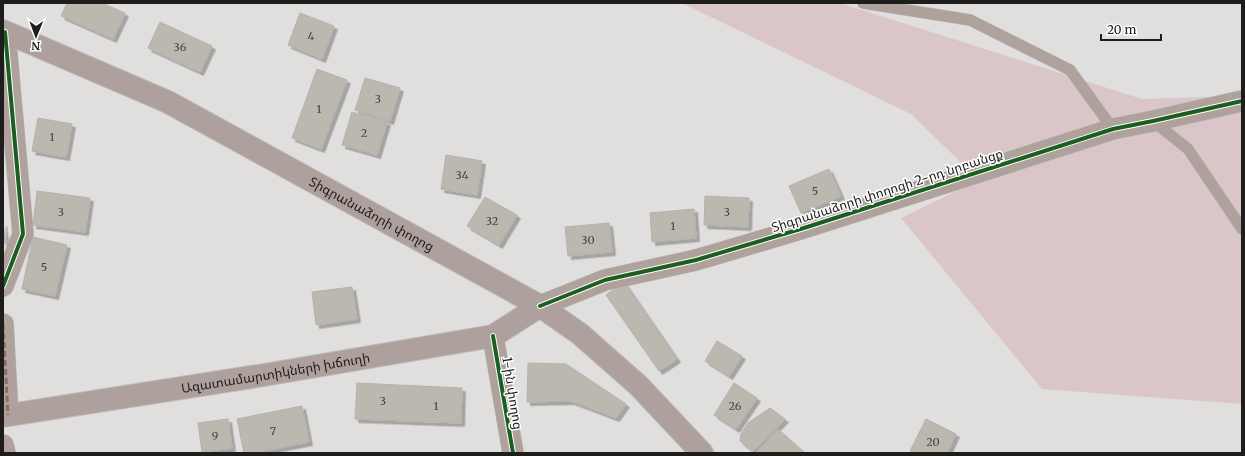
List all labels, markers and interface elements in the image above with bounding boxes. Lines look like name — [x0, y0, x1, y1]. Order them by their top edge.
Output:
north arrow — [16, 16, 56, 56]
scale bar — [1101, 16, 1161, 42]
text: 20 m — [1107, 22, 1136, 37]
house number: 4 — [308, 29, 315, 43]
text: N — [31, 39, 40, 53]
house number: 36 — [174, 40, 187, 54]
house number: 3 — [375, 92, 381, 106]
house number: 1 — [317, 102, 322, 116]
house number: 2 — [361, 126, 367, 140]
house number: 1 — [50, 130, 55, 144]
street label: Տիգրանաձորի փողոցի 2-րդ նրբանցք — [769, 145, 1005, 236]
house number: 34 — [456, 168, 469, 182]
street label: Տիգրանաձորի փողոց — [306, 173, 437, 255]
house number: 5 — [812, 184, 818, 198]
house number: 3 — [58, 205, 64, 219]
house number: 3 — [724, 205, 730, 219]
house number: 32 — [486, 214, 498, 228]
house number: 1 — [671, 219, 676, 233]
house number: 30 — [581, 233, 595, 247]
house number: 5 — [41, 260, 47, 274]
street label: Ազատամարտիկների խճուղի — [180, 349, 371, 397]
street label: 1-ին փողոց — [498, 355, 527, 431]
house number: 3 — [380, 394, 386, 408]
house number: 1 — [434, 399, 439, 413]
house number: 26 — [729, 399, 742, 413]
house number: 7 — [270, 424, 276, 438]
house number: 9 — [212, 429, 219, 443]
house number: 20 — [926, 435, 940, 449]

